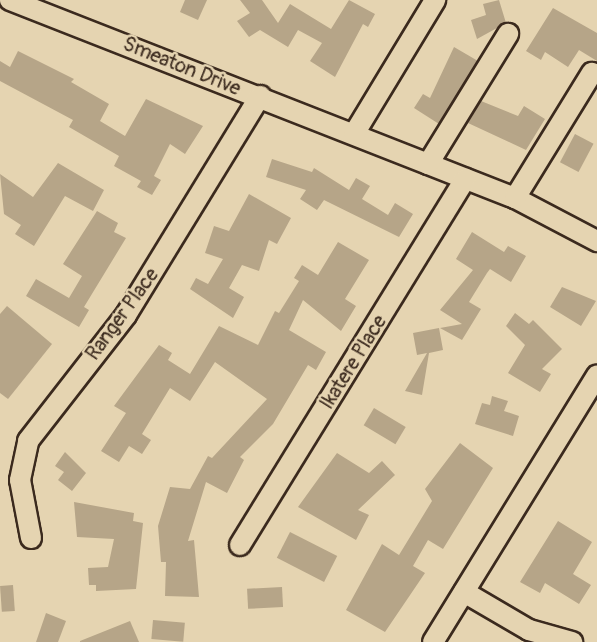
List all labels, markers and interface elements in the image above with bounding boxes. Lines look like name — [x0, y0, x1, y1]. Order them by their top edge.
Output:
street label: Smeaton Drive — [120, 31, 244, 101]
street label: Ranger Place — [81, 263, 163, 365]
street label: Ikatere Place — [315, 310, 391, 414]

